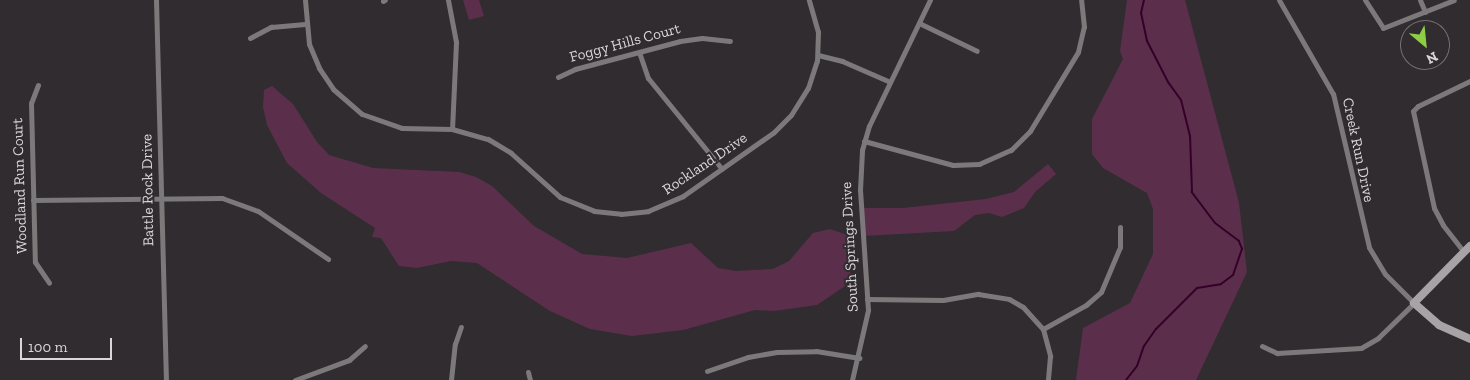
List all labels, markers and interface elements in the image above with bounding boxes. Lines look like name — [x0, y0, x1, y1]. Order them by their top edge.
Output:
street label: Foggy Hills Court — [567, 19, 683, 67]
north arrow — [1400, 20, 1450, 70]
text: N — [1423, 48, 1441, 68]
street label: Creek Run Drive — [1338, 96, 1378, 204]
street label: Woodland Run Court — [9, 118, 31, 254]
street label: Rockland Drive — [659, 129, 751, 199]
street label: Battle Rock Drive — [138, 134, 158, 246]
street label: South Springs Drive — [838, 181, 862, 313]
scale bar — [22, 328, 115, 360]
text: 100 m — [28, 338, 67, 356]

